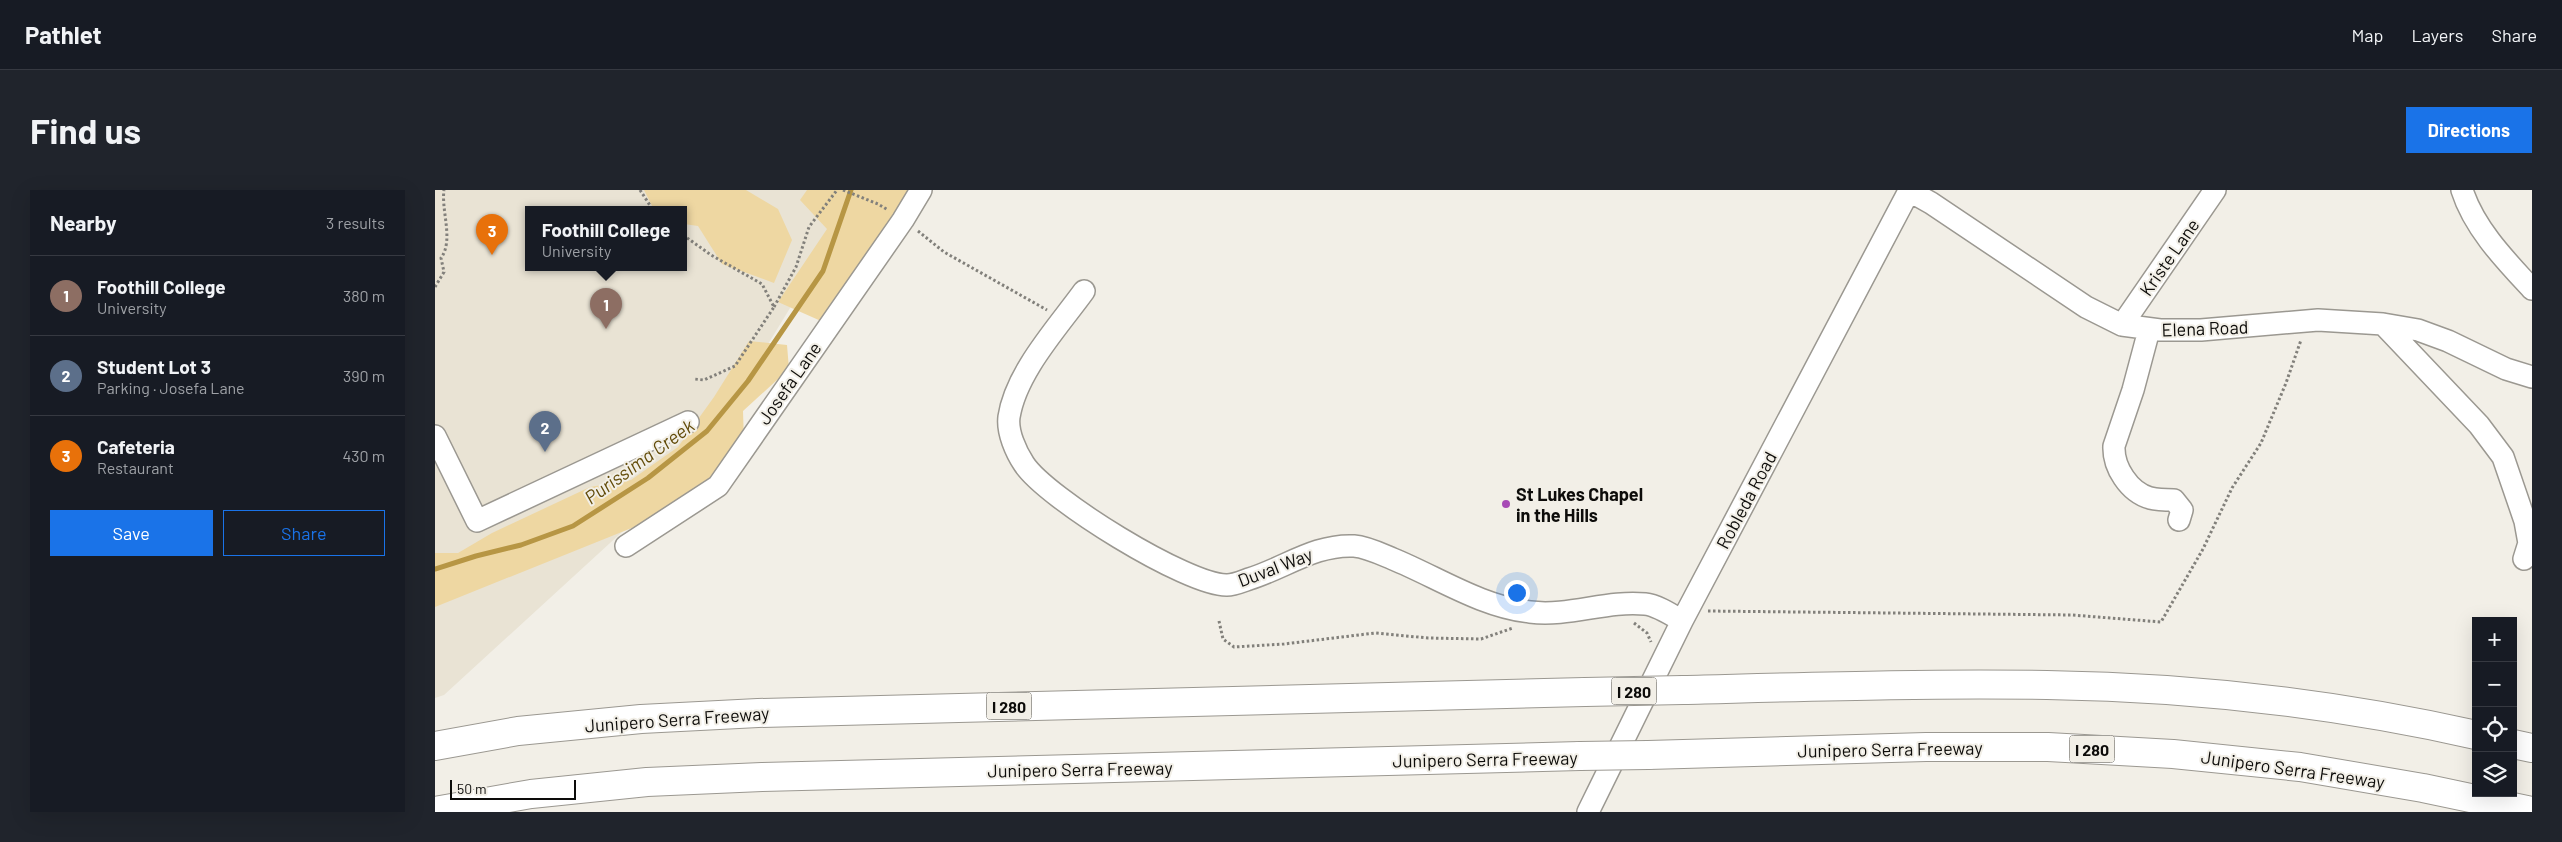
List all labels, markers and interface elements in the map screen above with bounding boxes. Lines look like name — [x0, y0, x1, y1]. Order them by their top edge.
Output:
text: Pathlet — [25, 20, 102, 49]
text: Map — [2351, 24, 2383, 46]
text: Layers — [2411, 24, 2464, 46]
text: Share — [2492, 24, 2537, 46]
button: Directions — [2406, 107, 2532, 153]
text: Find us — [30, 109, 141, 151]
popup — [525, 206, 687, 271]
text: Nearby — [50, 210, 116, 235]
text: 3 results — [326, 213, 385, 232]
pin: 3 — [476, 214, 508, 255]
street label: Kriste Lane — [2135, 214, 2203, 300]
text: Foothill College — [542, 218, 670, 241]
text: University — [542, 241, 611, 260]
text: Foothill College — [97, 275, 226, 298]
text: 1 — [63, 286, 69, 305]
text: 380 m — [343, 286, 385, 305]
pin: 1 — [590, 288, 622, 329]
text: University — [97, 298, 167, 317]
street label: Elena Road — [2161, 315, 2249, 341]
street label: Josefa Lane — [753, 337, 825, 429]
text: Student Lot 3 — [97, 355, 211, 378]
text: 2 — [62, 366, 70, 385]
text: 390 m — [343, 366, 385, 385]
text: Parking · Josefa Lane — [97, 378, 245, 397]
pin: 2 — [529, 411, 561, 452]
water label: Purissima Creek — [580, 413, 699, 509]
text: Cafeteria — [97, 435, 175, 458]
text: 3 — [62, 446, 70, 465]
text: 430 m — [342, 446, 385, 465]
street label: Robleda Road — [1711, 448, 1781, 552]
text: Restaurant — [97, 458, 174, 477]
place label: St Lukes Chapel in the Hills — [1516, 483, 1643, 526]
marker: St Lukes Chapel in the Hills — [1500, 498, 1512, 510]
button: Save — [50, 510, 213, 556]
button: Share — [223, 510, 385, 556]
street label: Duval Way — [1235, 543, 1315, 591]
your location — [1504, 580, 1530, 606]
map controls — [2472, 617, 2517, 797]
button: + — [2472, 617, 2517, 662]
button: − — [2472, 662, 2517, 707]
road number: I 280 — [1611, 678, 1657, 704]
road number: I 280 — [987, 692, 1031, 720]
street label: Junipero Serra Freeway — [584, 702, 770, 736]
button: locate — [2472, 707, 2517, 752]
street label: Junipero Serra Freeway — [1797, 736, 1983, 762]
road number: I 280 — [2069, 736, 2115, 762]
street label: Junipero Serra Freeway — [2200, 745, 2386, 793]
street label: Junipero Serra Freeway — [1392, 746, 1578, 772]
button: layers — [2472, 752, 2517, 797]
street label: Junipero Serra Freeway — [987, 756, 1173, 782]
scale bar — [450, 777, 576, 800]
text: 50 m — [457, 780, 486, 797]

